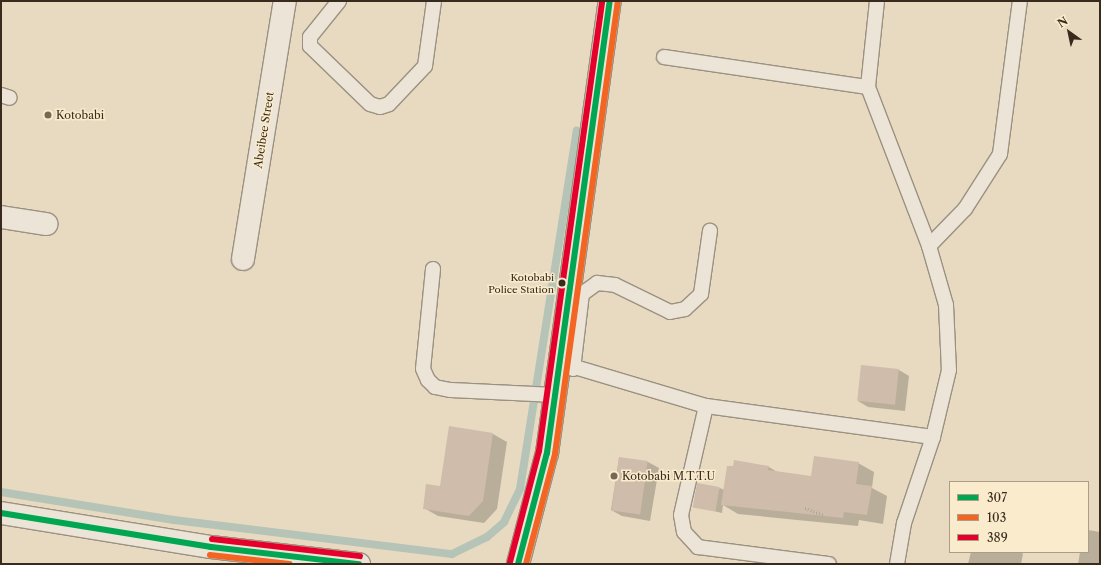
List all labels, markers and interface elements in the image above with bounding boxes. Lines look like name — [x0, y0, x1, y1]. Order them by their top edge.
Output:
north arrow — [1049, 12, 1089, 52]
text: N — [1055, 13, 1070, 30]
street label: Abeibee Street — [251, 91, 277, 169]
place label: Kotobabi — [56, 108, 104, 122]
marker: Kotobabi — [43, 110, 53, 120]
place label: Kotobabi Police Station — [488, 271, 554, 294]
marker: Kotobabi Police Station — [557, 278, 567, 288]
place label: Kotobabi M.T.T.U — [622, 469, 715, 483]
marker: Kotobabi M.T.T.U — [609, 471, 619, 481]
legend — [949, 481, 1089, 553]
text: 307 — [987, 490, 1007, 505]
text: 103 — [987, 510, 1006, 525]
text: 389 — [987, 530, 1008, 545]

